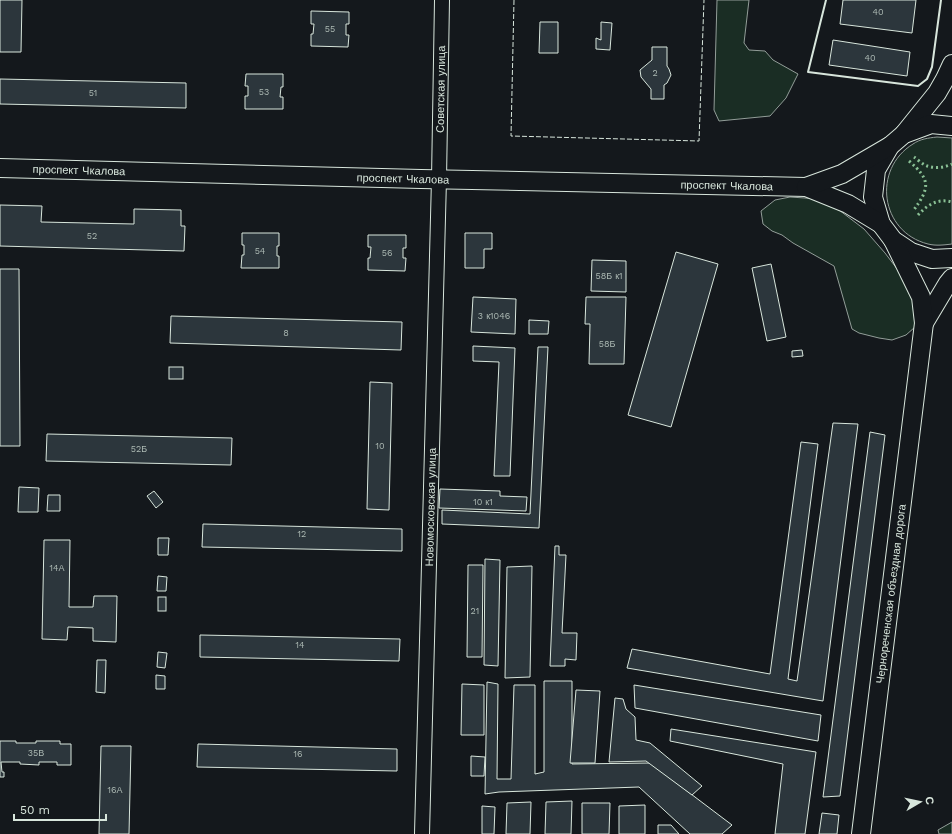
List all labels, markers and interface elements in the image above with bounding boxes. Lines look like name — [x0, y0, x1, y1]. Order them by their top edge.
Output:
house number: 40 — [872, 7, 884, 17]
house number: 55 — [325, 24, 335, 34]
street label: Советская улица — [434, 45, 448, 133]
house number: 40 — [864, 53, 876, 63]
house number: 2 — [652, 68, 658, 78]
house number: 53 — [259, 87, 269, 97]
house number: 51 — [89, 88, 97, 98]
street label: проспект Чкалова — [32, 163, 126, 178]
street label: проспект Чкалова — [356, 171, 450, 187]
street label: проспект Чкалова — [680, 178, 774, 193]
house number: 52 — [87, 231, 97, 241]
house number: 54 — [255, 246, 266, 256]
house number: 56 — [382, 248, 392, 258]
house number: 58Б к1 — [595, 271, 623, 281]
house number: 3 к1046 — [478, 311, 510, 321]
house number: 8 — [283, 328, 289, 338]
house number: 58Б — [599, 339, 615, 349]
house number: 10 — [375, 441, 385, 451]
house number: 52Б — [131, 444, 147, 454]
street label: Новомосковская улица — [423, 447, 439, 567]
house number: 10 к1 — [473, 497, 493, 507]
street label: Чернореченская объездная дорога — [874, 503, 909, 684]
house number: 12 — [298, 529, 306, 539]
house number: 14А — [49, 563, 65, 573]
house number: 21 — [471, 606, 479, 616]
house number: 14 — [295, 640, 305, 650]
house number: 35В — [28, 748, 44, 758]
house number: 16 — [294, 749, 302, 759]
north arrow — [900, 782, 940, 822]
house number: 16А — [108, 785, 123, 795]
scale bar — [14, 796, 106, 822]
text: С — [922, 796, 936, 806]
text: 50 m — [20, 803, 50, 817]

